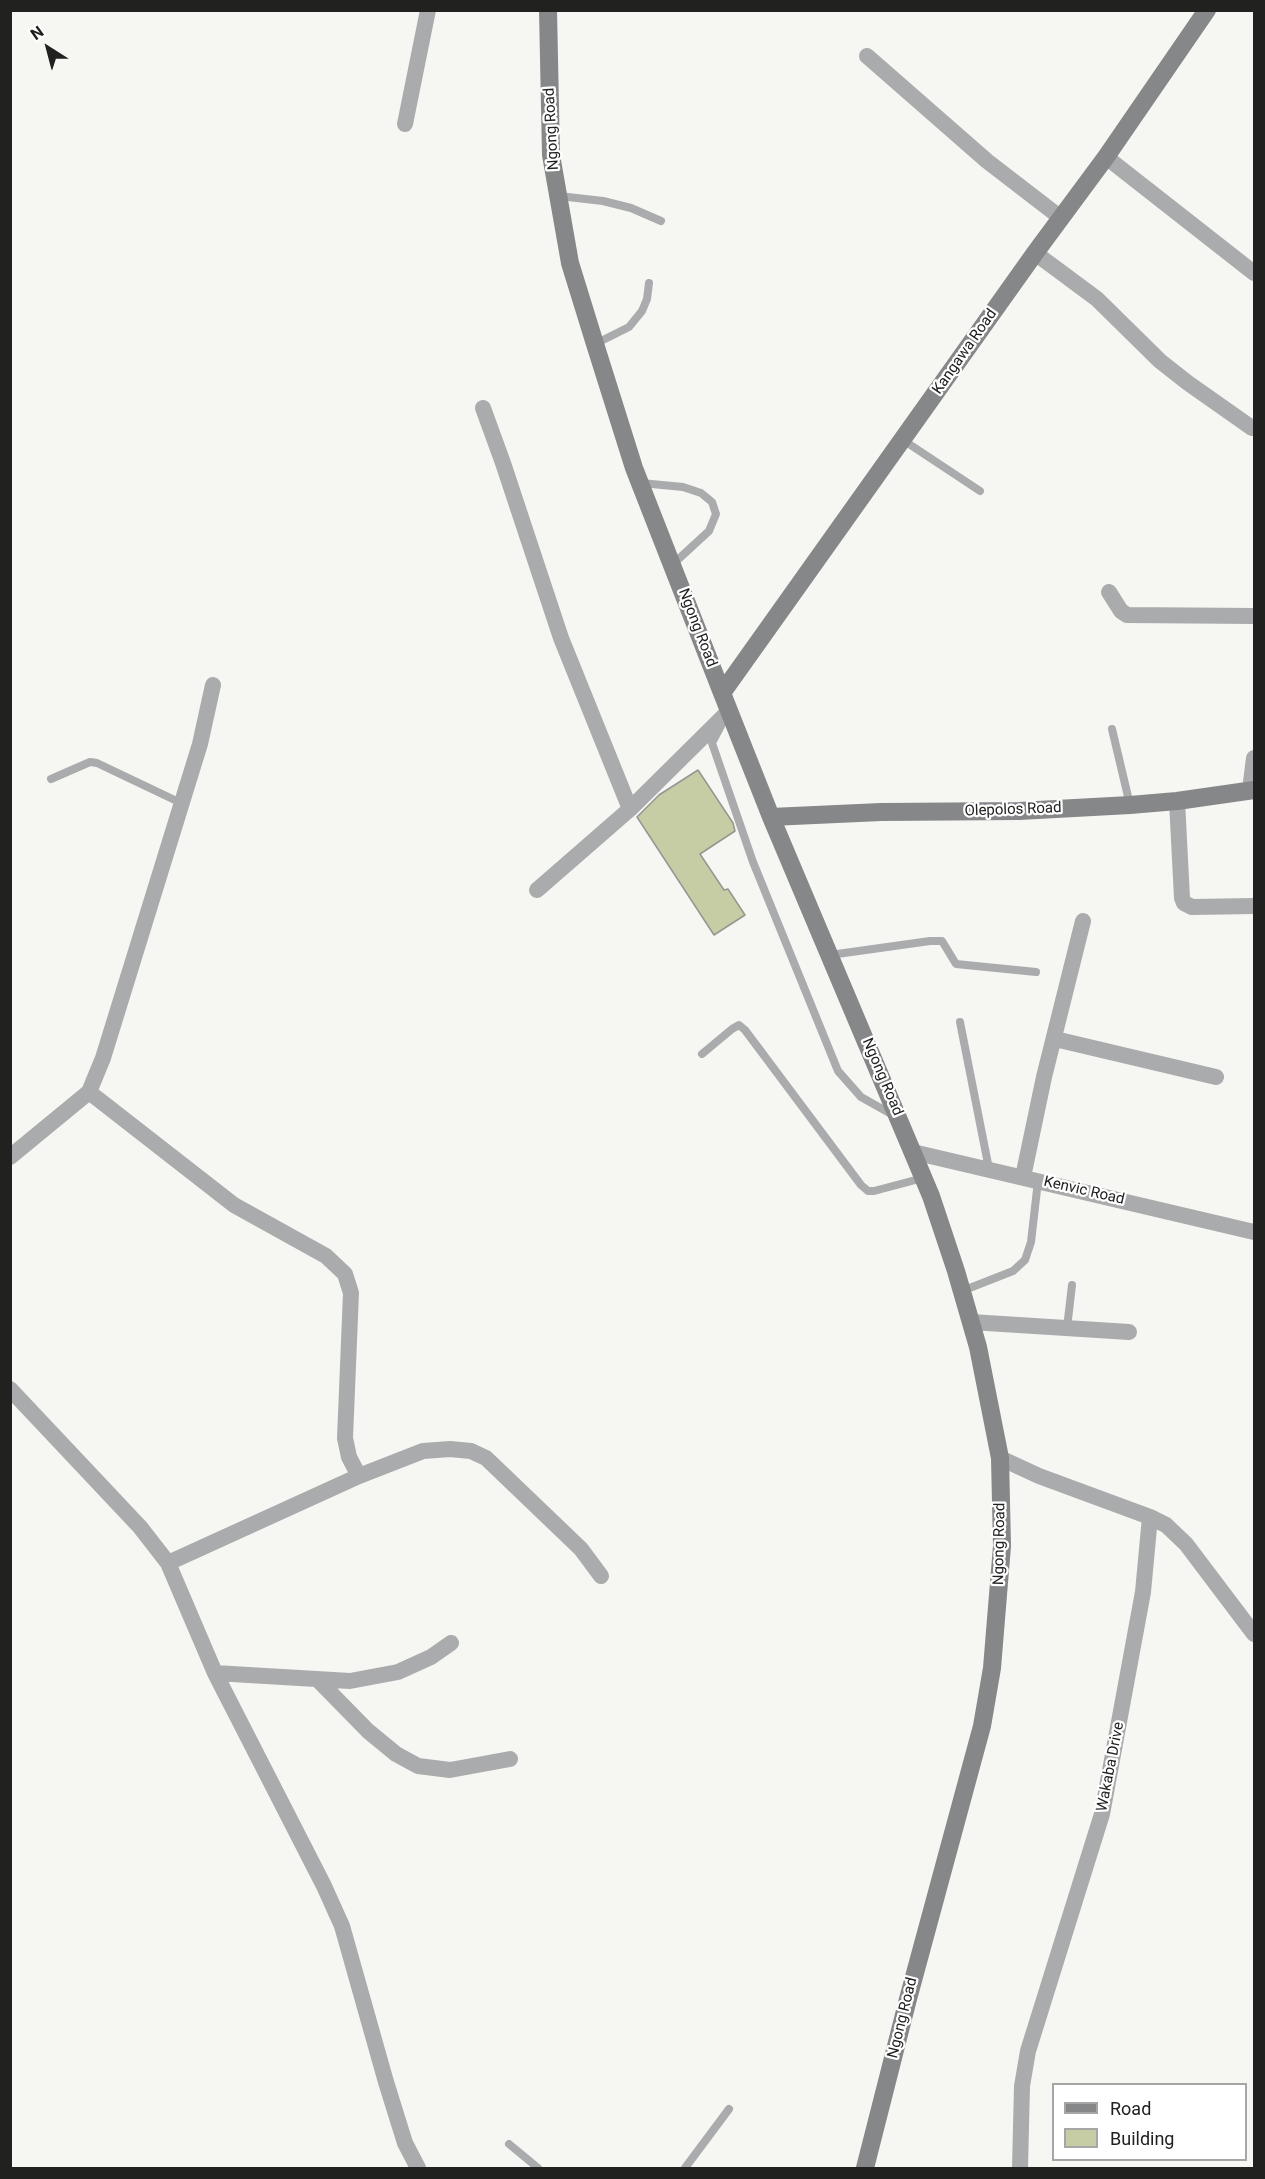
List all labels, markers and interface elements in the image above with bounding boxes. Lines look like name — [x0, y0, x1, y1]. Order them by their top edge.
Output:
north arrow — [18, 18, 78, 78]
text: N — [27, 22, 47, 44]
street label: Ngong Road — [541, 87, 563, 171]
street label: Kangawa Road — [929, 306, 1001, 398]
street label: Ngong Road — [674, 586, 720, 670]
street label: Olepolos Road — [964, 799, 1062, 821]
street label: Ngong Road — [858, 1036, 906, 1118]
street label: Kenvic Road — [1042, 1173, 1126, 1209]
street label: Ngong Road — [990, 1503, 1010, 1585]
street label: Wakaba Drive — [1093, 1721, 1129, 1813]
street label: Ngong Road — [884, 1976, 922, 2060]
legend — [1052, 2083, 1247, 2161]
text: Road — [1110, 2098, 1151, 2119]
text: Building — [1110, 2128, 1174, 2149]

